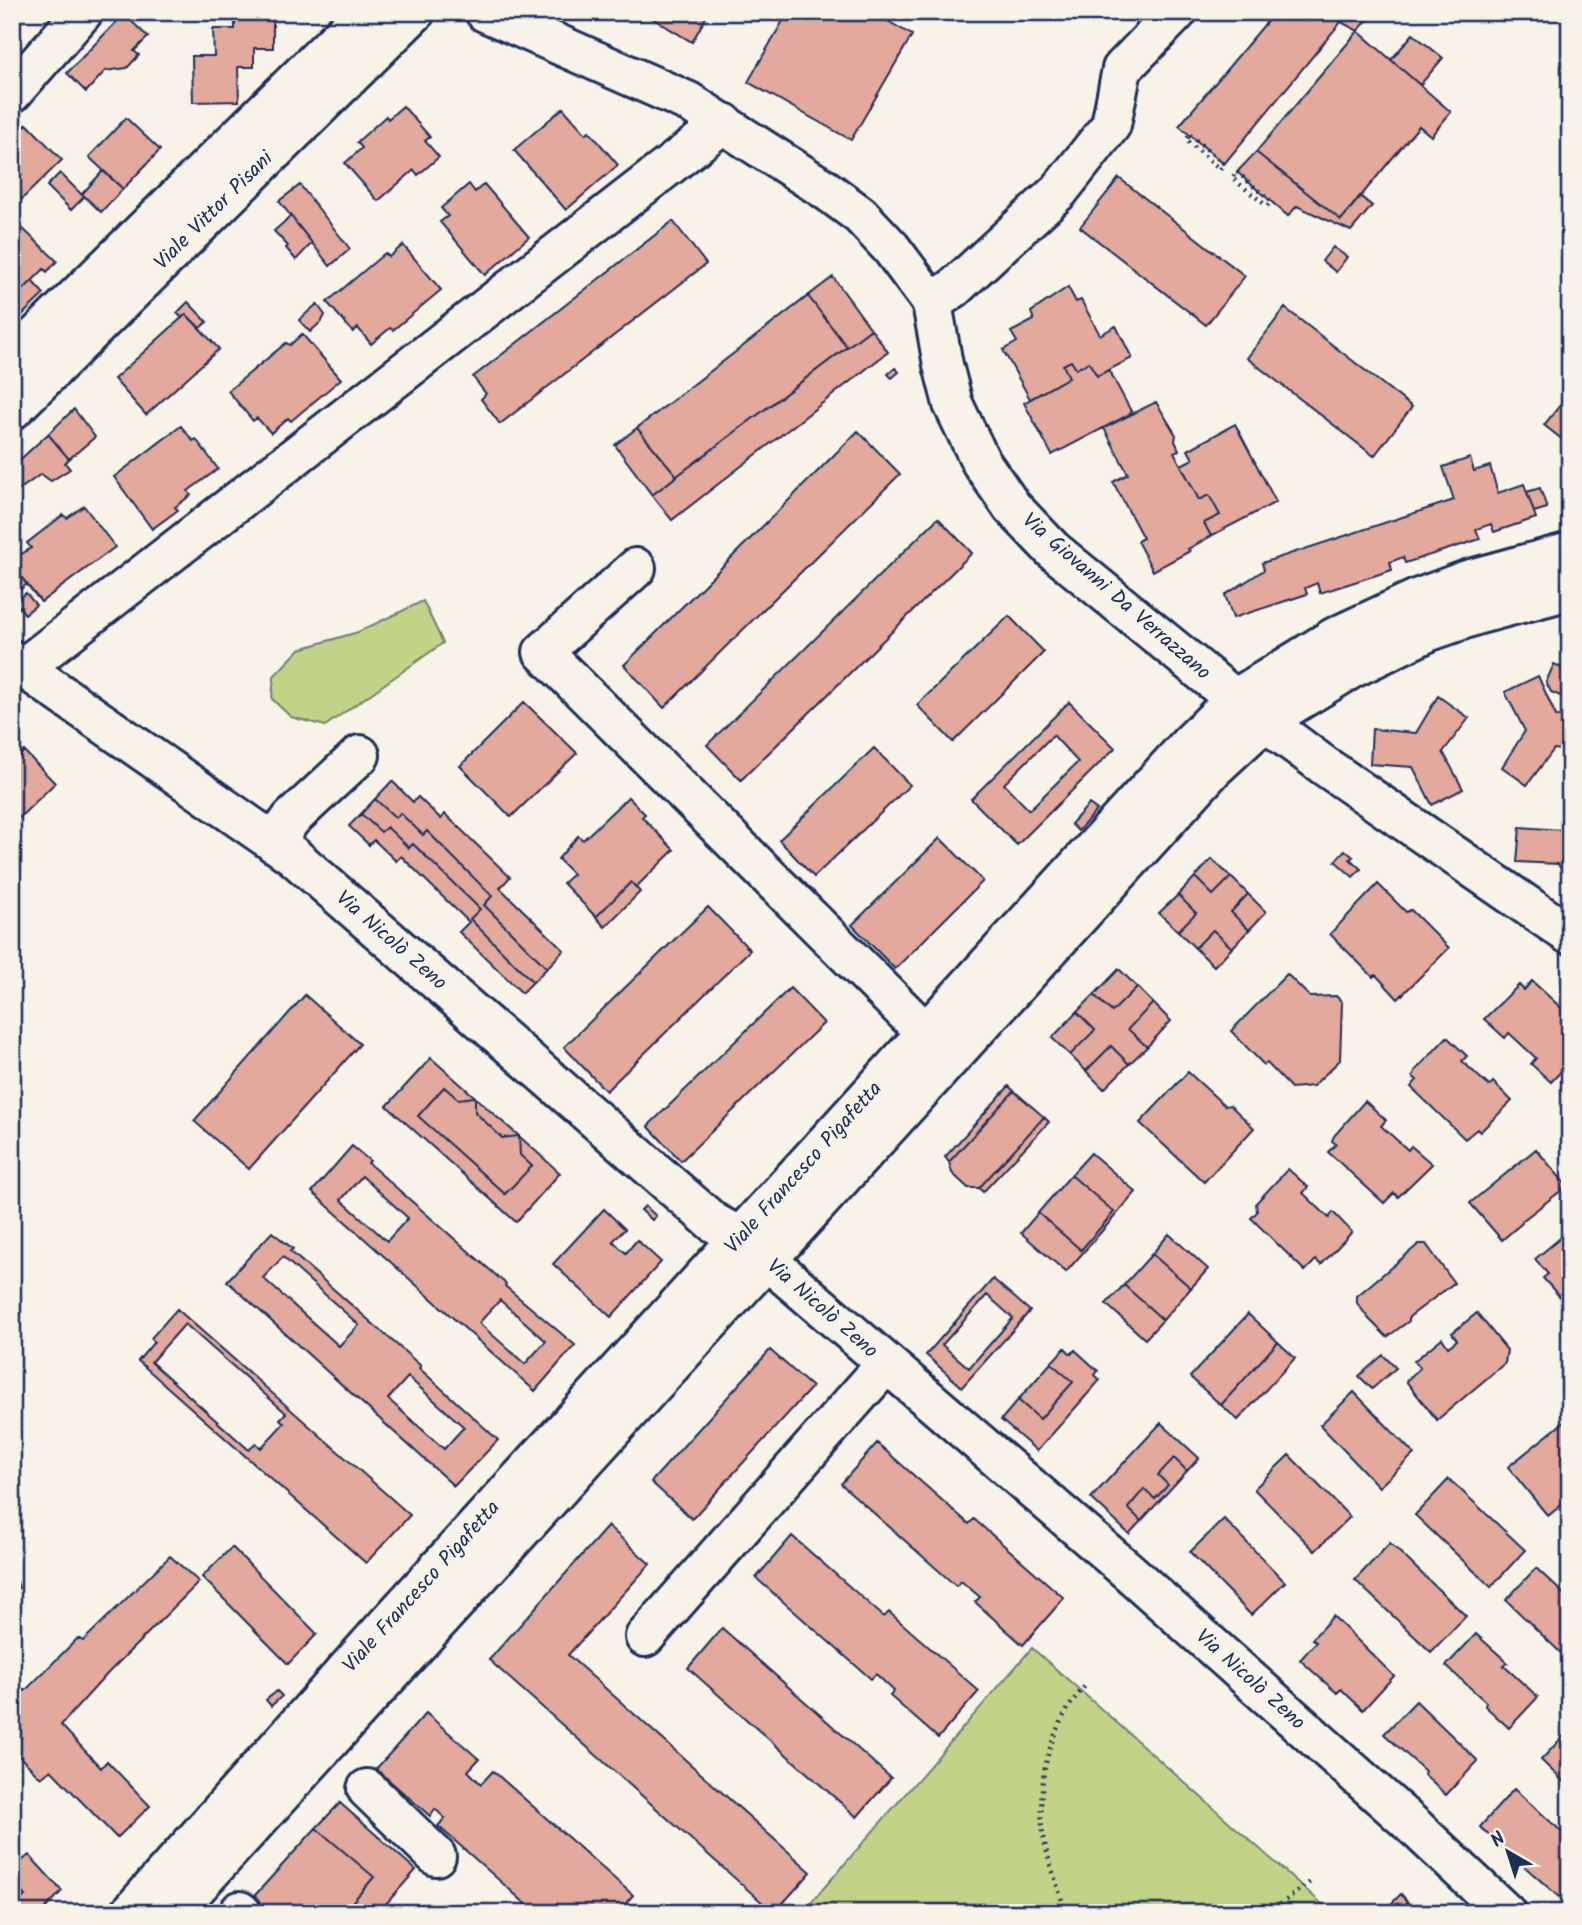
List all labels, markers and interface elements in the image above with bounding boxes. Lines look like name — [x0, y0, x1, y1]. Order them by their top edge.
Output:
street label: Viale Vittor Pisani — [147, 143, 282, 278]
street label: Via Giovanni Da Verrazzano — [1014, 505, 1218, 689]
street label: Via Nicolò Zeno — [328, 883, 454, 999]
street label: Viale Francesco Pigafetta — [717, 1074, 891, 1262]
street label: Via Nicolò Zeno — [759, 1251, 885, 1367]
street label: Viale Francesco Pigafetta — [335, 1493, 509, 1681]
street label: Via Nicolò Zeno — [1187, 1621, 1313, 1739]
north arrow — [1474, 1816, 1544, 1886]
text: N — [1484, 1825, 1513, 1856]

